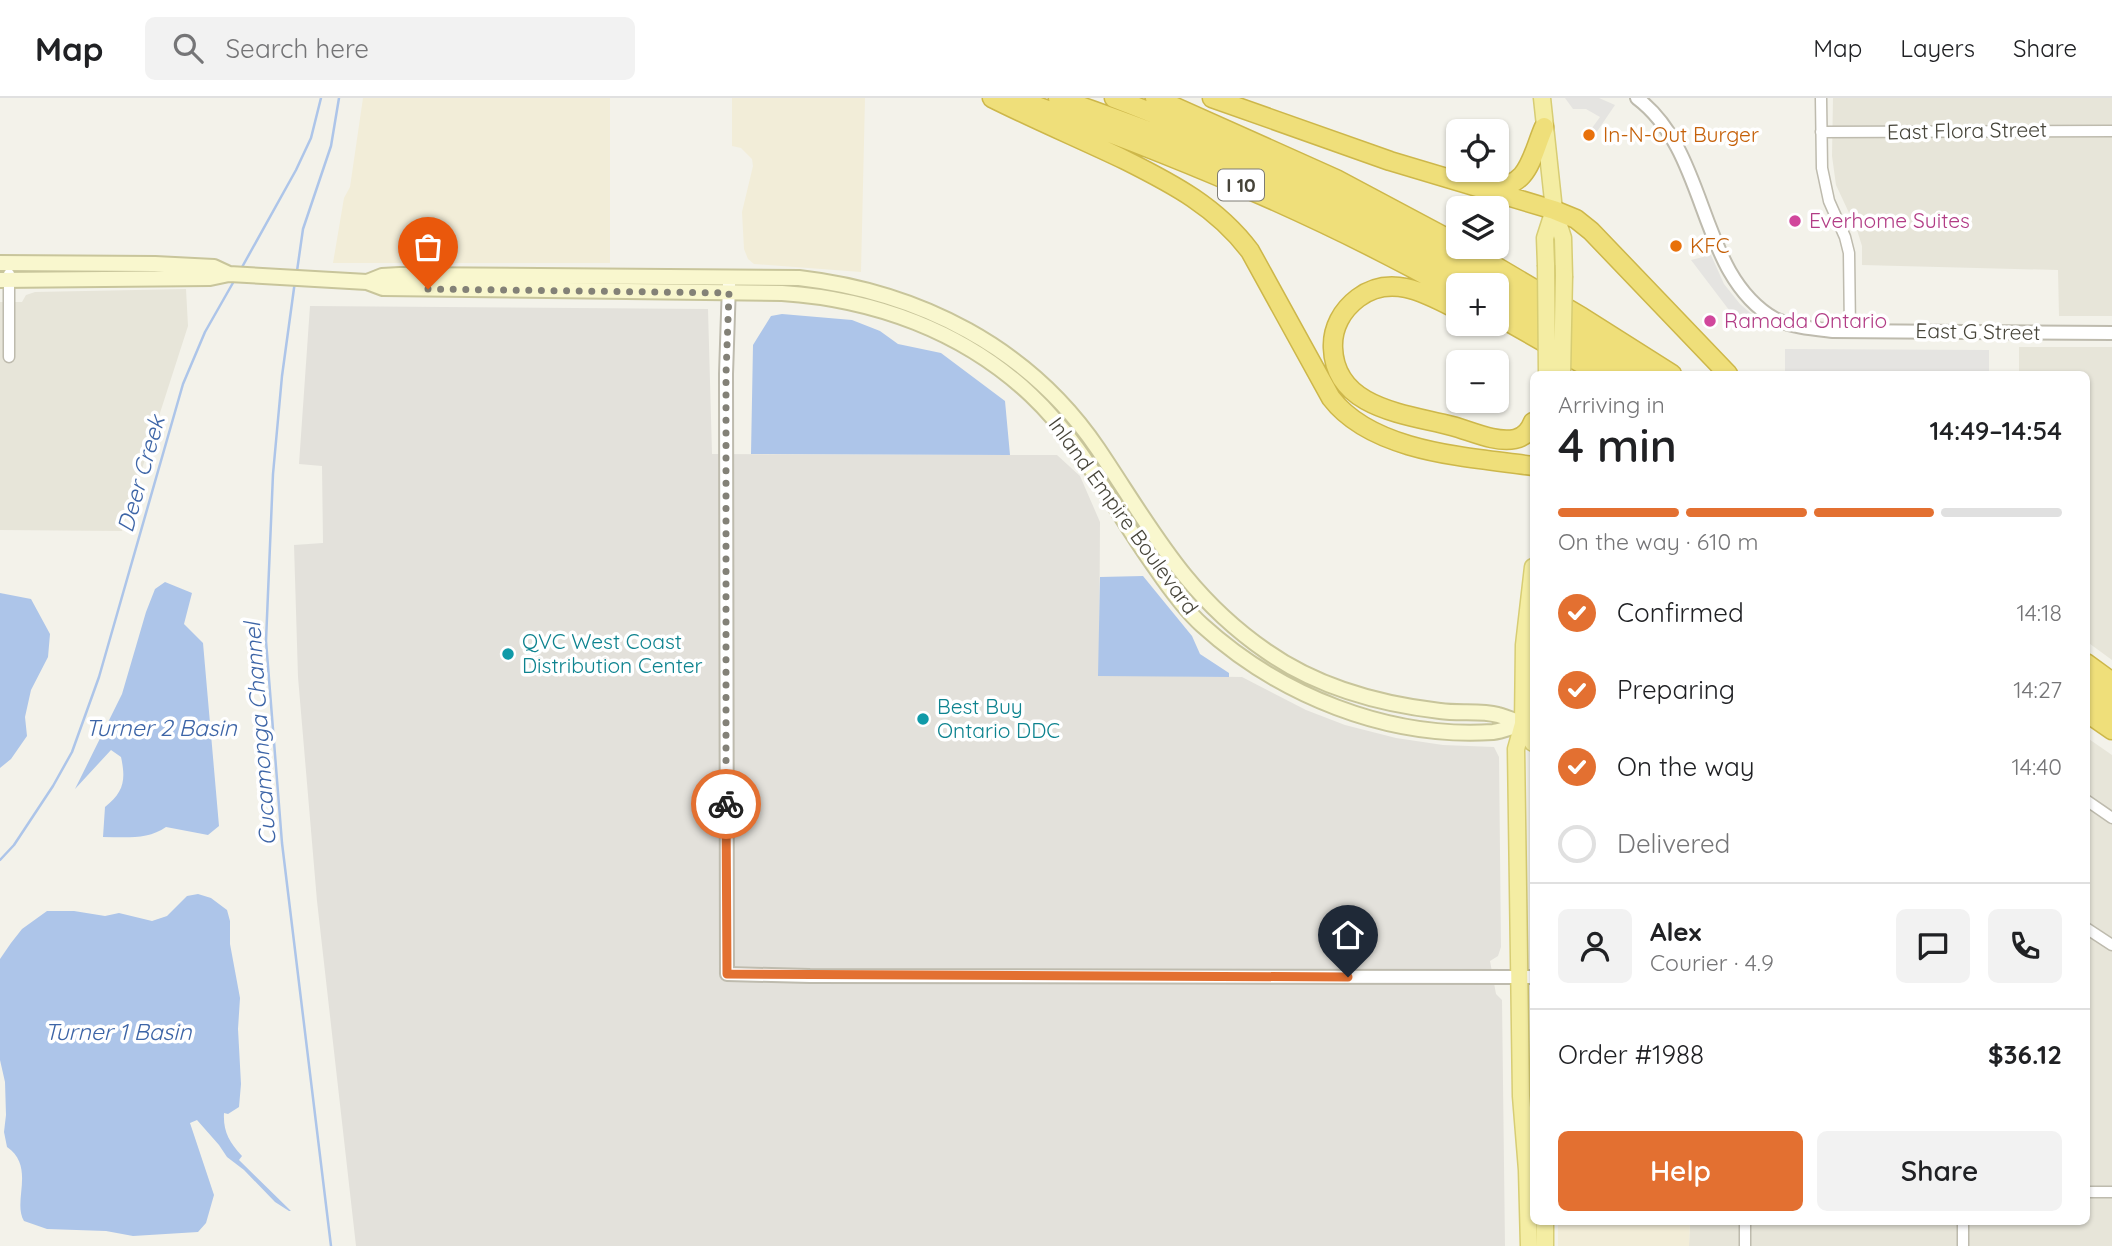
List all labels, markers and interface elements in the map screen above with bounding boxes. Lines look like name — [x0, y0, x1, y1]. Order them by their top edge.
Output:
search box — [145, 17, 635, 80]
text: Map — [35, 28, 103, 69]
icon: search — [169, 29, 207, 67]
text: Search here — [225, 32, 369, 65]
text: Map — [1813, 33, 1862, 63]
text: Layers — [1900, 33, 1975, 63]
text: Share — [2013, 33, 2077, 63]
street label: East Flora Street — [1887, 116, 2047, 144]
map controls — [1446, 119, 1509, 413]
button: locate — [1446, 119, 1509, 182]
place label: In-N-Out Burger — [1603, 121, 1759, 147]
marker: In-N-Out Burger — [1581, 127, 1597, 143]
road number: I 10 — [1218, 170, 1264, 200]
button: layers — [1446, 196, 1509, 259]
place label: Everhome Suites — [1809, 207, 1970, 233]
marker: Everhome Suites — [1787, 213, 1803, 229]
pin — [398, 217, 458, 289]
icon: bag — [409, 228, 447, 266]
place label: KFC — [1690, 232, 1730, 258]
marker: KFC — [1668, 238, 1684, 254]
button: + — [1446, 273, 1509, 336]
place label: Ramada Ontario — [1724, 307, 1887, 333]
marker: Ramada Ontario — [1702, 313, 1718, 329]
street label: East G Street — [1915, 317, 2041, 345]
button: − — [1446, 350, 1509, 413]
text: Arriving in — [1558, 390, 1665, 419]
water label: Deer Creek — [110, 411, 171, 535]
street label: Inland Empire Boulevard — [1043, 412, 1204, 619]
text: 14:49–14:54 — [1929, 414, 2062, 447]
text: 4 min — [1558, 416, 1677, 474]
text: On the way · 610 m — [1558, 527, 1758, 556]
icon: check — [1558, 594, 1596, 632]
text: Confirmed — [1617, 596, 1744, 629]
text: 14:18 — [2016, 598, 2062, 627]
water label: Cucamonga Channel — [237, 619, 282, 847]
place label: QVC West Coast Distribution Center — [522, 628, 703, 678]
marker: QVC West Coast Distribution Center — [500, 646, 516, 662]
icon: check — [1558, 671, 1596, 709]
text: Preparing — [1617, 673, 1735, 706]
text: 14:27 — [2013, 675, 2062, 704]
place label: Best Buy Ontario DDC — [937, 693, 1060, 743]
marker: Best Buy Ontario DDC — [915, 711, 931, 727]
water label: Turner 2 Basin — [85, 713, 237, 742]
icon: check — [1558, 748, 1596, 786]
text: On the way — [1617, 750, 1755, 783]
text: 14:40 — [2012, 752, 2062, 781]
courier — [691, 769, 761, 839]
icon: bike — [707, 785, 745, 823]
text: Delivered — [1617, 827, 1730, 860]
pin — [1318, 905, 1378, 977]
button: person — [1558, 909, 1632, 983]
button: chat — [1896, 909, 1970, 983]
button: phone — [1988, 909, 2062, 983]
text: Alex — [1650, 915, 1701, 948]
icon: home — [1329, 916, 1367, 954]
text: Courier · 4.9 — [1650, 948, 1774, 977]
water label: Turner 1 Basin — [44, 1017, 192, 1046]
text: Order #1988 — [1558, 1038, 1704, 1071]
text: $36.12 — [1988, 1038, 2062, 1071]
button: Help — [1558, 1131, 1803, 1211]
button: Share — [1817, 1131, 2062, 1211]

